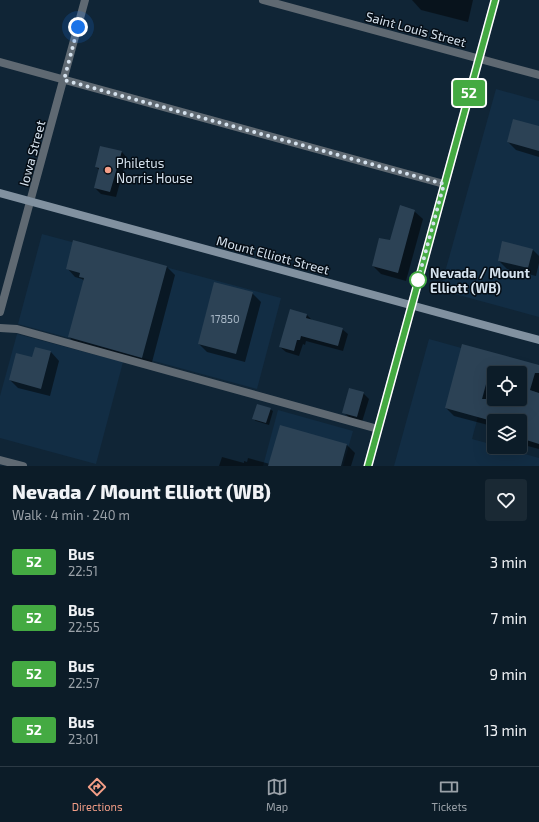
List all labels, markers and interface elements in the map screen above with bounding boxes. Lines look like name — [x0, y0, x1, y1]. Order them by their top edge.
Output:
street label: Saint Louis Street — [364, 8, 468, 50]
your location — [68, 17, 88, 37]
line badge: 52 — [451, 80, 487, 106]
text: 52 — [461, 84, 477, 101]
street label: Iowa Street — [16, 118, 48, 188]
place label: Philetus Norris House — [116, 155, 193, 186]
marker: Philetus Norris House — [103, 165, 113, 175]
street label: Mount Elliott Street — [215, 232, 331, 278]
place label: Nevada / Mount Elliott (WB) — [430, 265, 530, 296]
marker: Nevada / Mount Elliott (WB) — [409, 271, 427, 289]
house number: 17850 — [210, 312, 240, 325]
map controls — [487, 366, 527, 454]
button: locate — [487, 366, 527, 406]
button: layers — [487, 414, 527, 454]
button: heart — [485, 479, 527, 521]
text: Nevada / Mount Elliott (WB) — [12, 480, 271, 503]
text: Walk · 4 min · 240 m — [12, 507, 130, 523]
text: Bus — [68, 545, 94, 563]
text: 52 — [26, 553, 42, 570]
text: 3 min — [490, 553, 527, 571]
text: 22:51 — [68, 563, 98, 579]
text: Bus — [68, 601, 94, 619]
text: 52 — [26, 609, 42, 626]
text: 7 min — [490, 609, 527, 627]
text: 22:55 — [68, 619, 100, 635]
text: Bus — [68, 657, 94, 675]
text: 52 — [26, 665, 42, 682]
text: 9 min — [489, 665, 527, 683]
text: 22:57 — [68, 675, 99, 691]
text: Bus — [68, 713, 94, 731]
text: 52 — [26, 721, 42, 738]
text: 13 min — [484, 721, 527, 739]
text: 23:01 — [68, 731, 99, 747]
tab: Directions — [72, 776, 122, 813]
tab: Map — [266, 776, 288, 813]
tab: Tickets — [432, 776, 467, 813]

